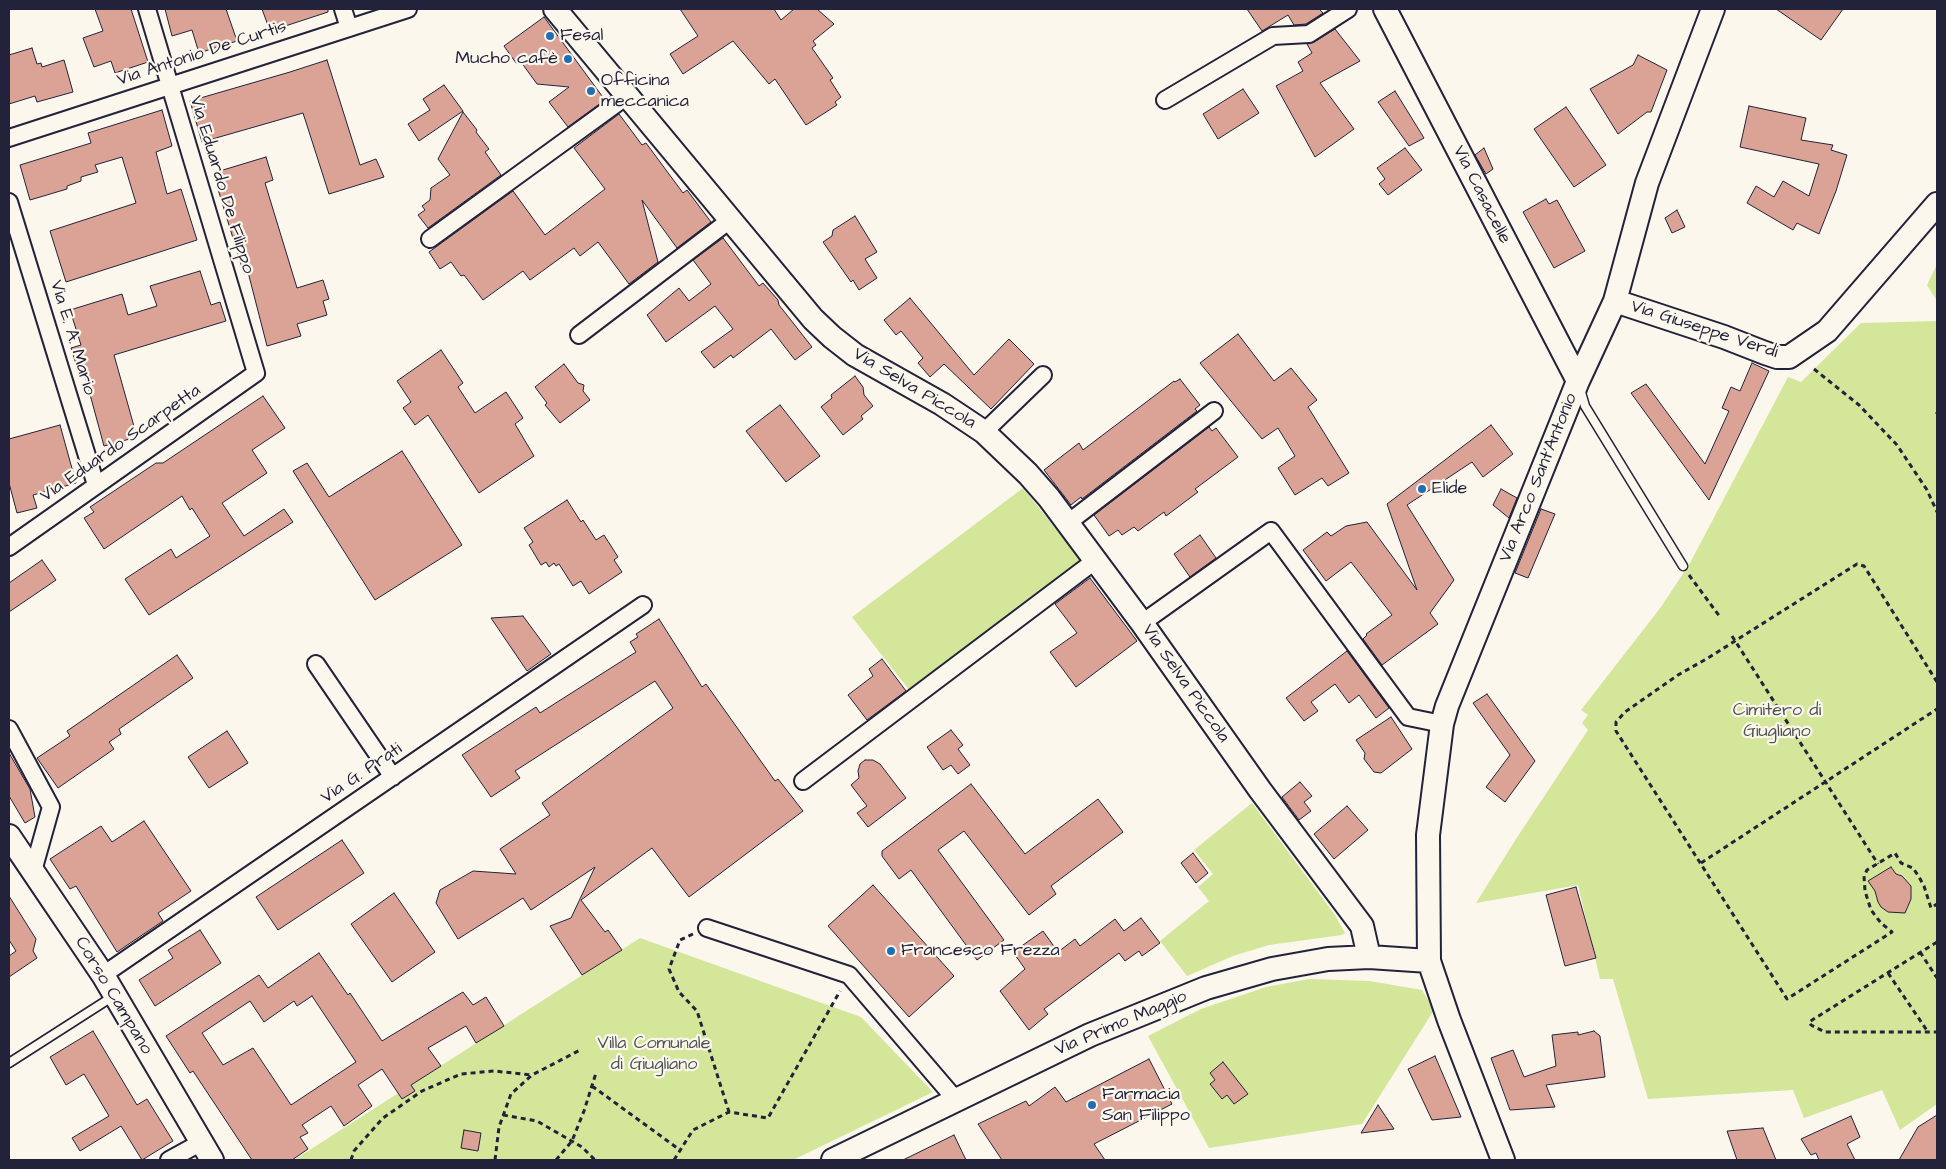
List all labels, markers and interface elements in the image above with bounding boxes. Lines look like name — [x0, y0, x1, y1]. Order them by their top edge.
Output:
street label: Via Antonio De Curtis — [115, 16, 289, 92]
place label: Fesal — [560, 25, 603, 47]
marker: Fesal — [544, 30, 556, 42]
place label: Mucho cafè — [455, 48, 558, 70]
marker: Mucho cafè — [562, 53, 574, 65]
place label: Officina meccanica — [601, 70, 689, 112]
marker: Officina meccanica — [585, 85, 597, 97]
street label: Via Eduardo De Filippo — [184, 94, 258, 276]
street label: Via Casacelle — [1447, 142, 1515, 248]
street label: Via E. A. Mario — [44, 278, 100, 398]
street label: Via Giuseppe Verdi — [1628, 296, 1780, 364]
street label: Via Selva Piccola — [849, 344, 979, 434]
street label: Via Eduardo Scarpetta — [37, 381, 205, 507]
street label: Via Arco Sant'Antonio — [1495, 390, 1583, 566]
place label: Elide — [1432, 478, 1467, 500]
marker: Elide — [1416, 483, 1428, 495]
street label: Via Selva Piccola — [1136, 621, 1234, 747]
park label: Cimitero di Giugliano — [1733, 700, 1821, 742]
street label: Via G. Prati — [317, 739, 407, 809]
street label: Corso Campano — [69, 933, 157, 1059]
place label: Francesco Frezza — [901, 940, 1060, 962]
marker: Francesco Frezza — [885, 945, 897, 957]
street label: Via Primo Maggio — [1052, 986, 1190, 1062]
park label: Villa Comunale di Giugliano — [598, 1033, 710, 1076]
place label: Farmacia San Filippo — [1102, 1084, 1190, 1126]
marker: Farmacia San Filippo — [1086, 1099, 1098, 1111]

